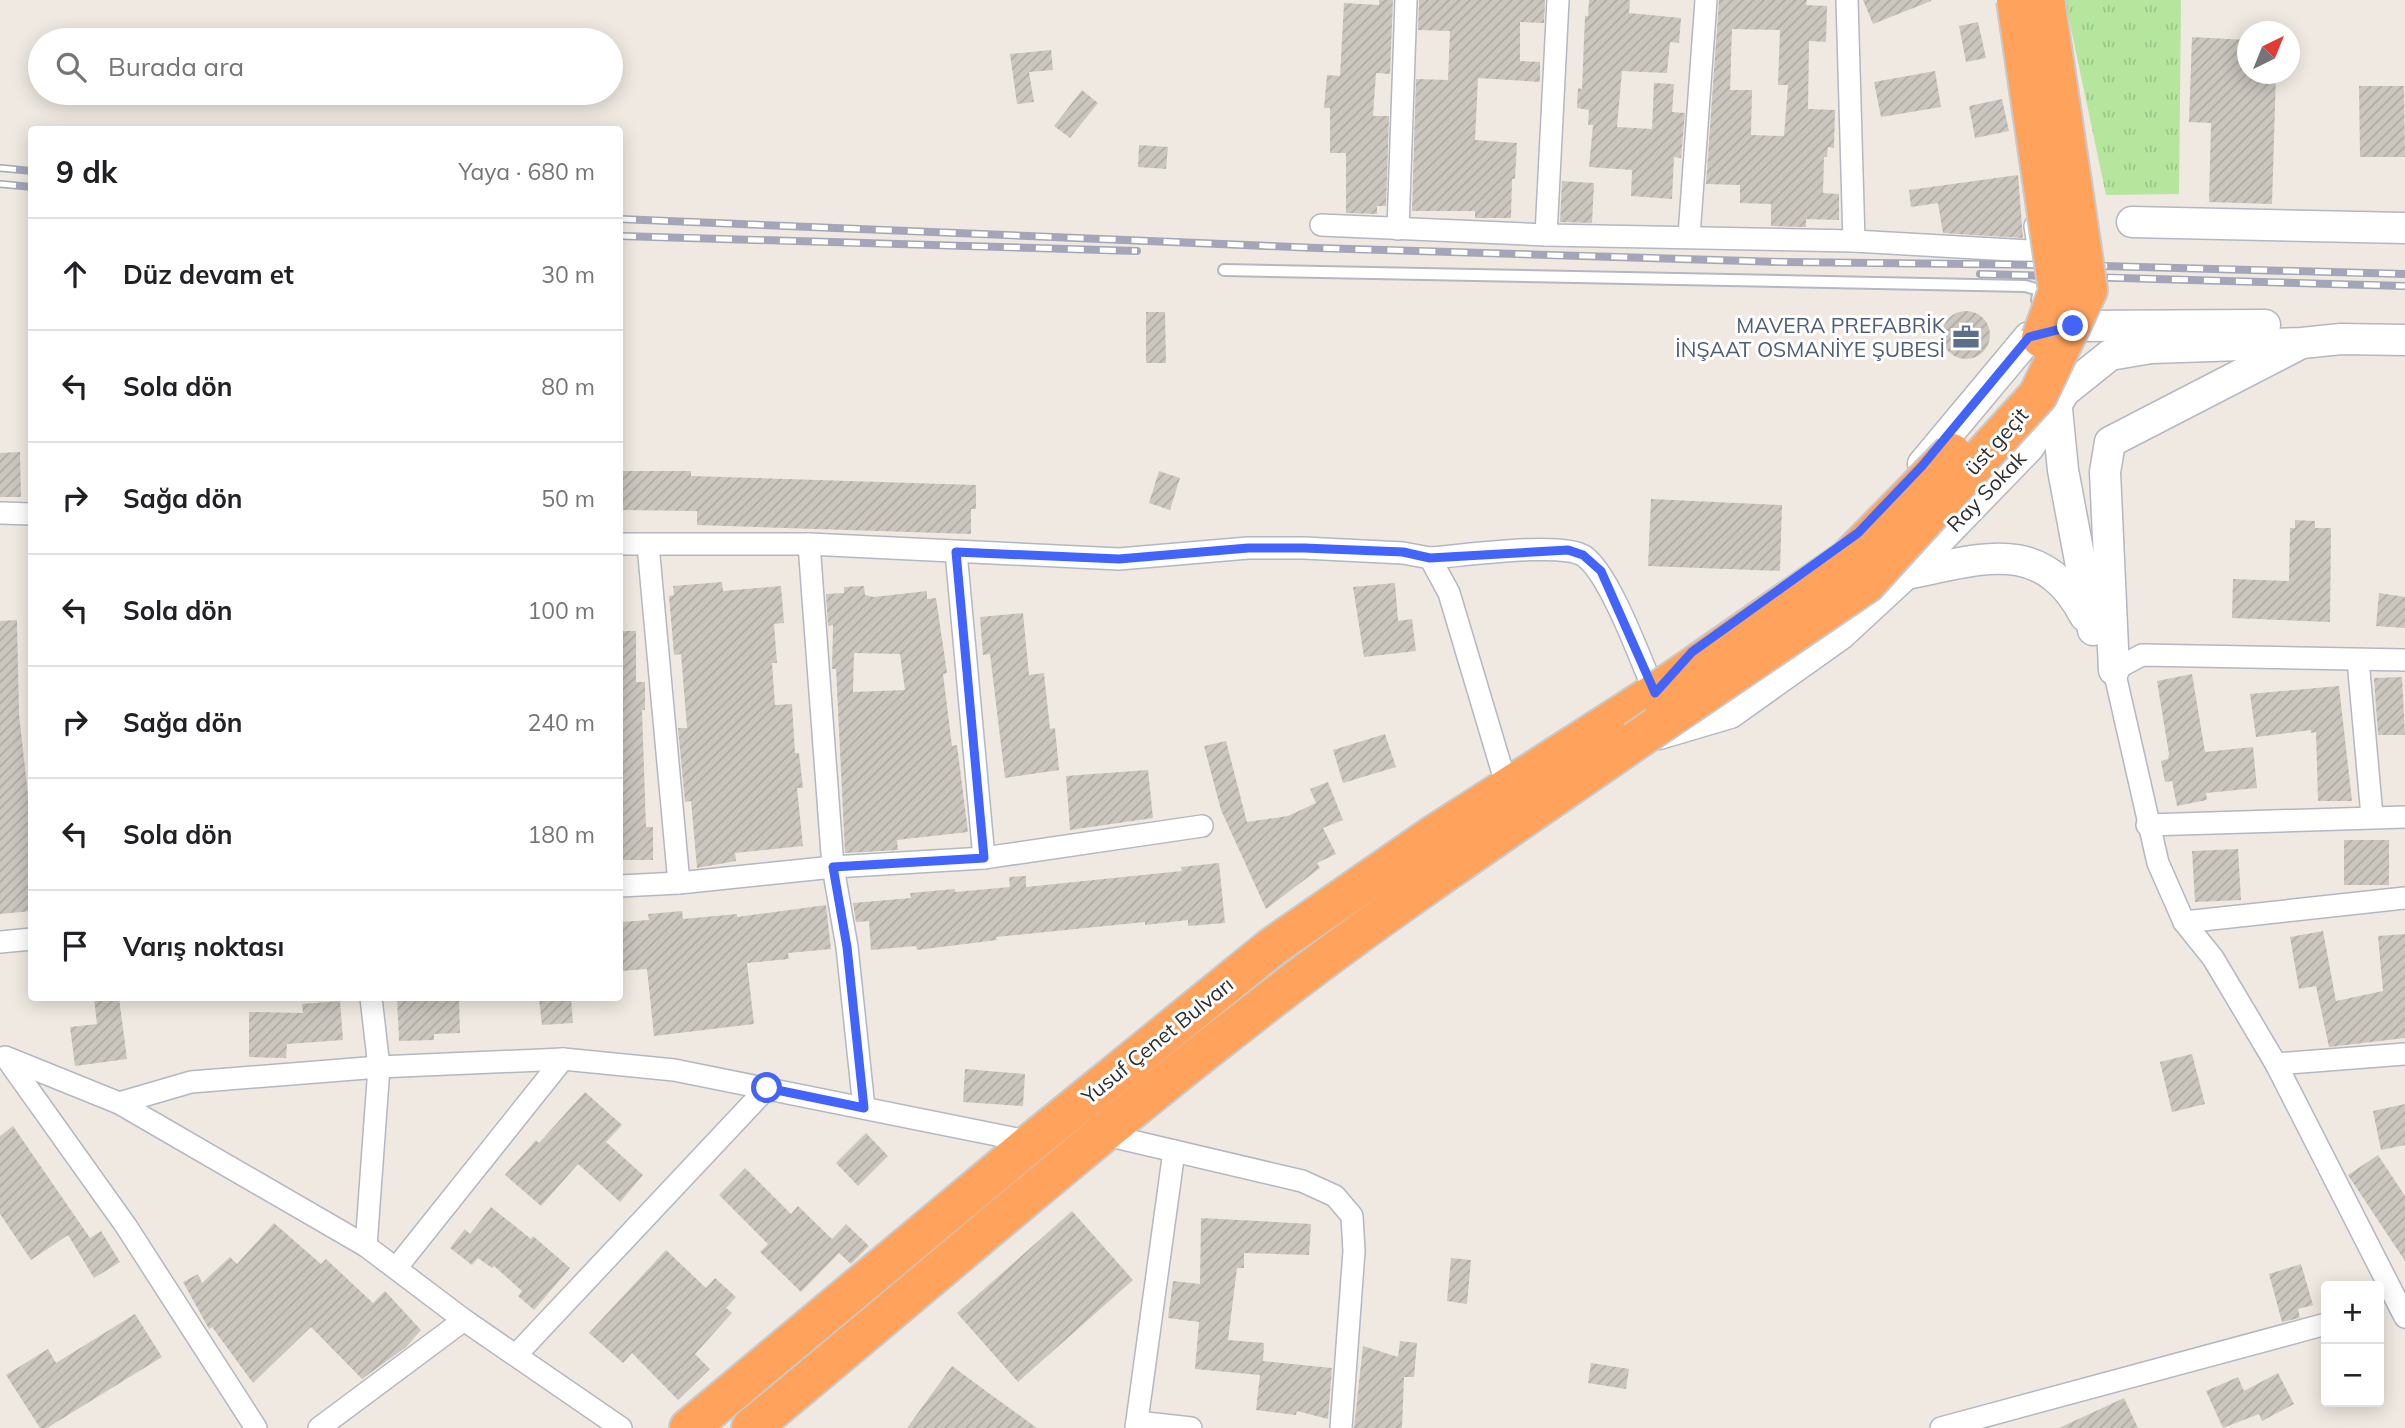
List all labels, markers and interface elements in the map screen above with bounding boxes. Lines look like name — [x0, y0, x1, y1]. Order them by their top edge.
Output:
north arrow — [2237, 21, 2300, 84]
search box — [28, 28, 623, 105]
icon: search — [52, 48, 90, 86]
text: Burada ara — [108, 50, 244, 83]
text: 9 dk — [56, 153, 117, 191]
text: Yaya · 680 m — [458, 157, 595, 186]
icon: ahead — [56, 255, 94, 293]
text: Düz devam et — [123, 258, 294, 291]
text: 30 m — [541, 260, 595, 289]
route end — [2057, 310, 2088, 341]
place label: MAVERA PREFABRİK İNŞAAT OSMANİYE ŞUBESİ — [1675, 312, 1946, 362]
office icon: MAVERA PREFABRİK İNŞAAT OSMANİYE ŞUBESİ — [1951, 322, 1981, 352]
icon: left — [56, 367, 94, 405]
text: Sola dön — [123, 370, 232, 403]
text: 80 m — [541, 372, 595, 401]
street label: üst geçit — [1959, 402, 2033, 480]
street label: Ray Sokak — [1941, 445, 2031, 537]
icon: right — [56, 479, 94, 517]
text: Sağa dön — [123, 482, 243, 515]
text: 50 m — [541, 484, 595, 513]
icon: left — [56, 591, 94, 629]
text: Sola dön — [123, 594, 232, 627]
text: 100 m — [527, 596, 595, 625]
icon: right — [56, 703, 94, 741]
text: Sağa dön — [123, 706, 243, 739]
text: 240 m — [527, 708, 595, 737]
icon: left — [56, 815, 94, 853]
text: Sola dön — [123, 818, 232, 851]
text: 180 m — [527, 820, 595, 849]
icon: arrive — [56, 927, 94, 965]
text: Varış noktası — [123, 930, 284, 963]
street label: Yusuf Çenet Bulvarı — [1075, 971, 1238, 1110]
route start — [751, 1072, 782, 1103]
map controls — [2321, 1281, 2384, 1407]
button: + — [2321, 1281, 2384, 1344]
button: − — [2321, 1344, 2384, 1407]

